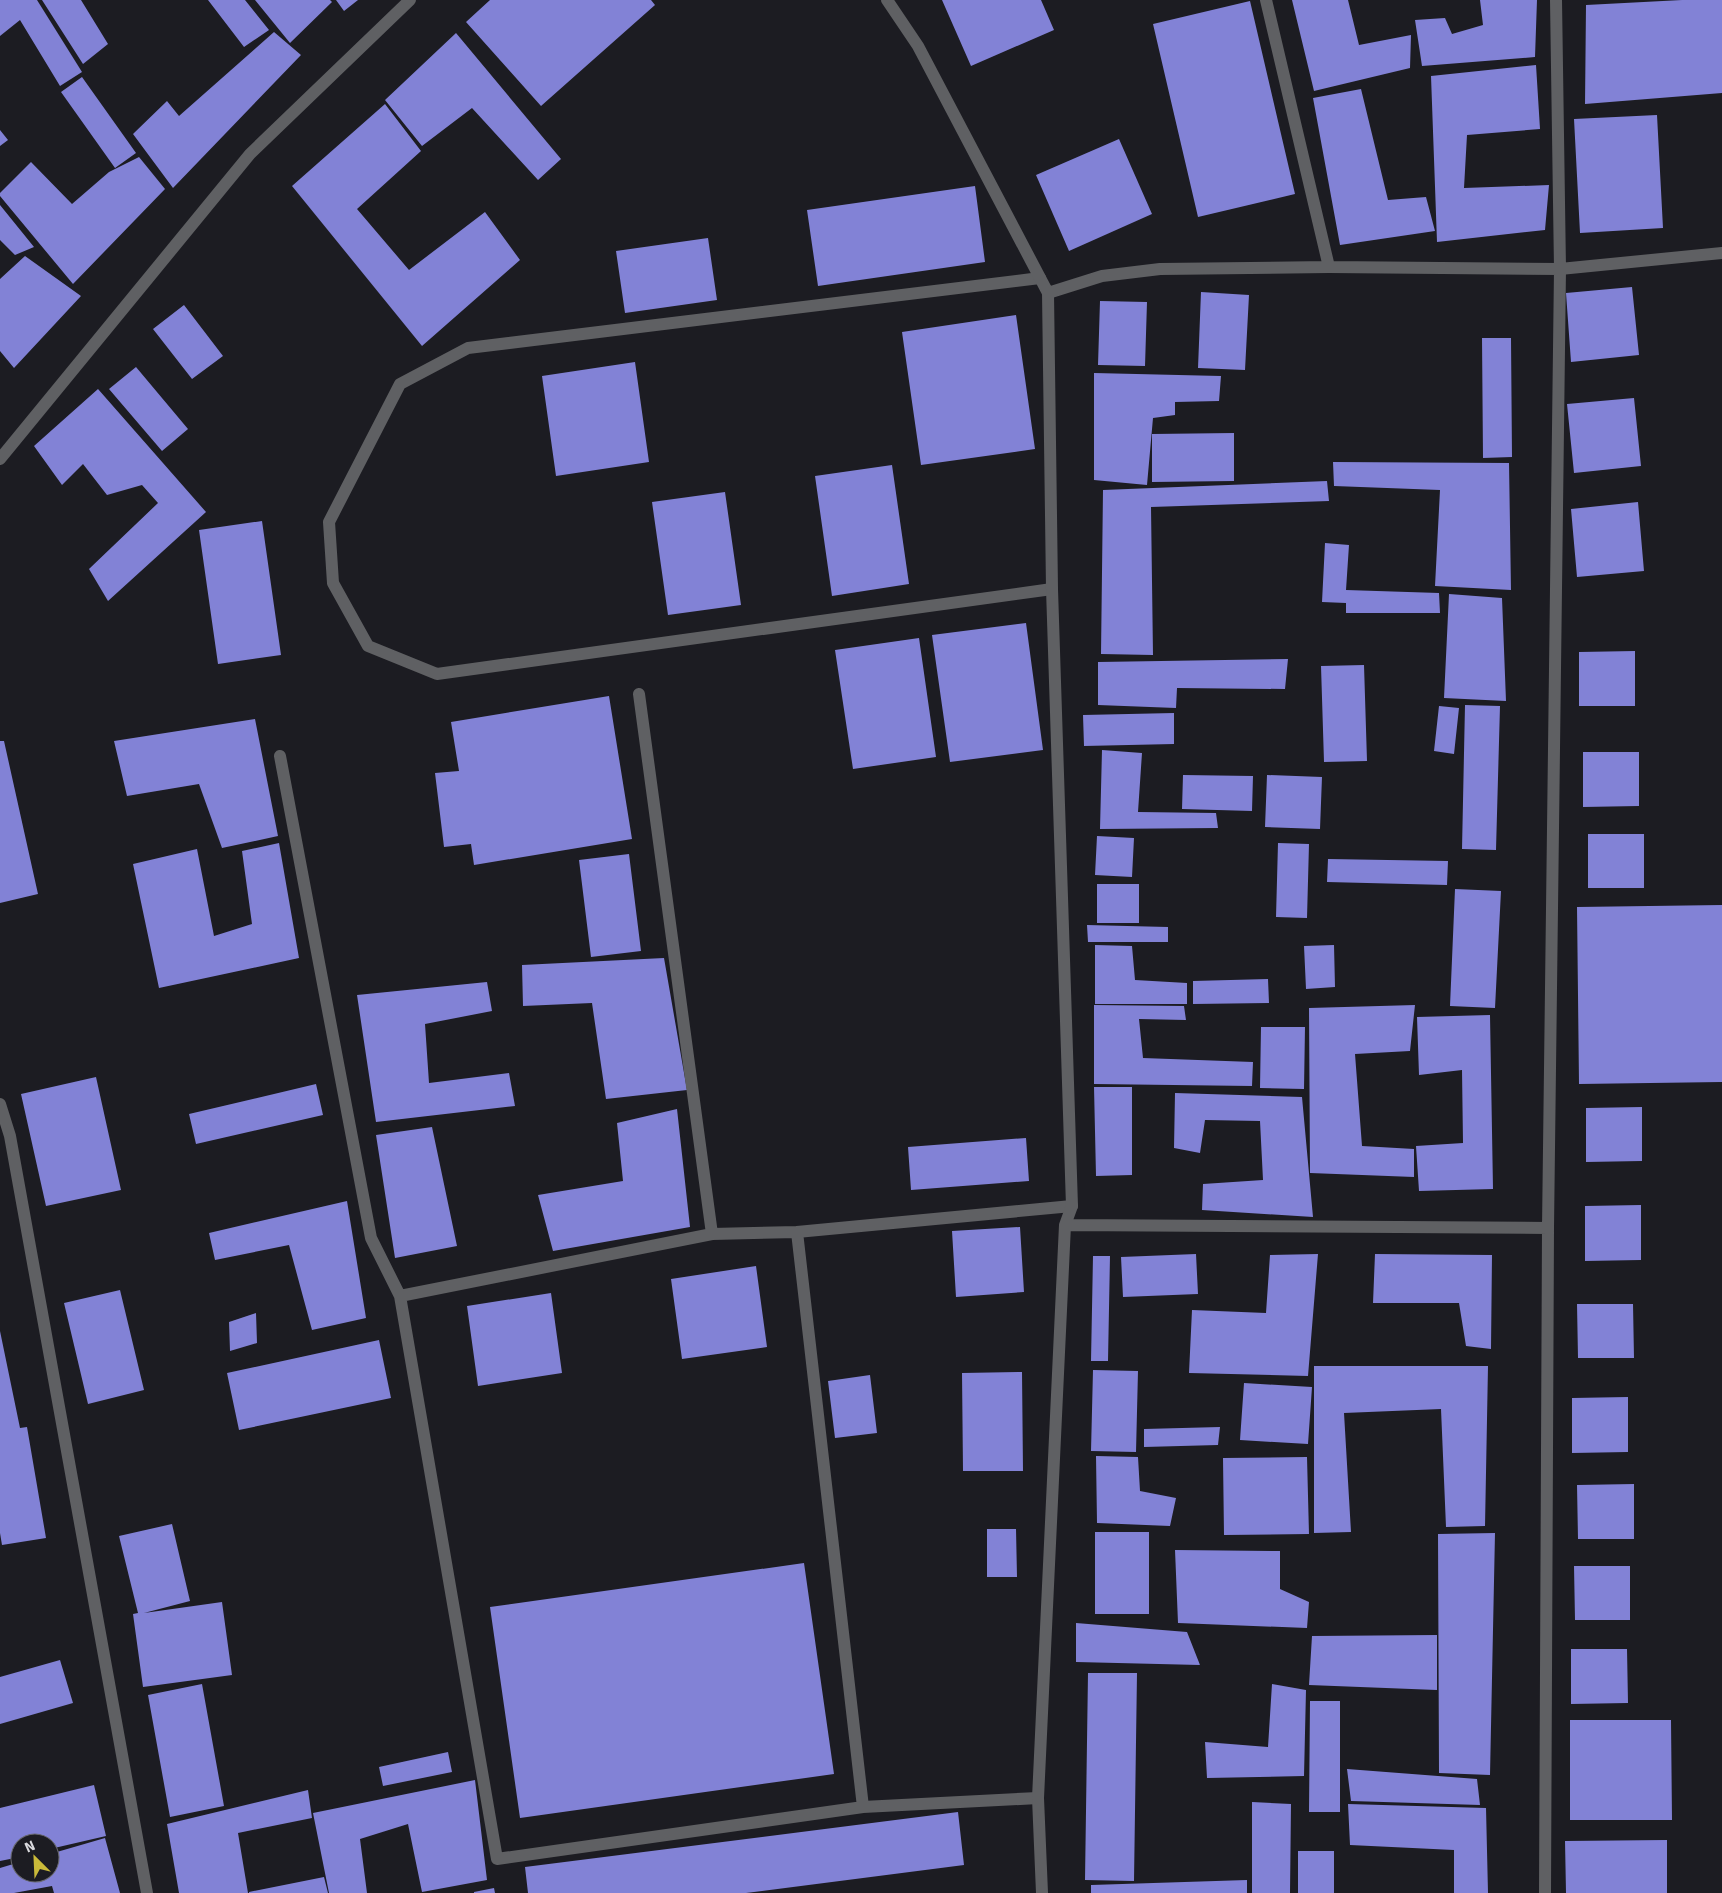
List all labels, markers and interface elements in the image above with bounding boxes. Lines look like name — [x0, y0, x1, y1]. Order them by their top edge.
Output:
north arrow — [10, 1833, 60, 1883]
text: N — [22, 1837, 38, 1856]

